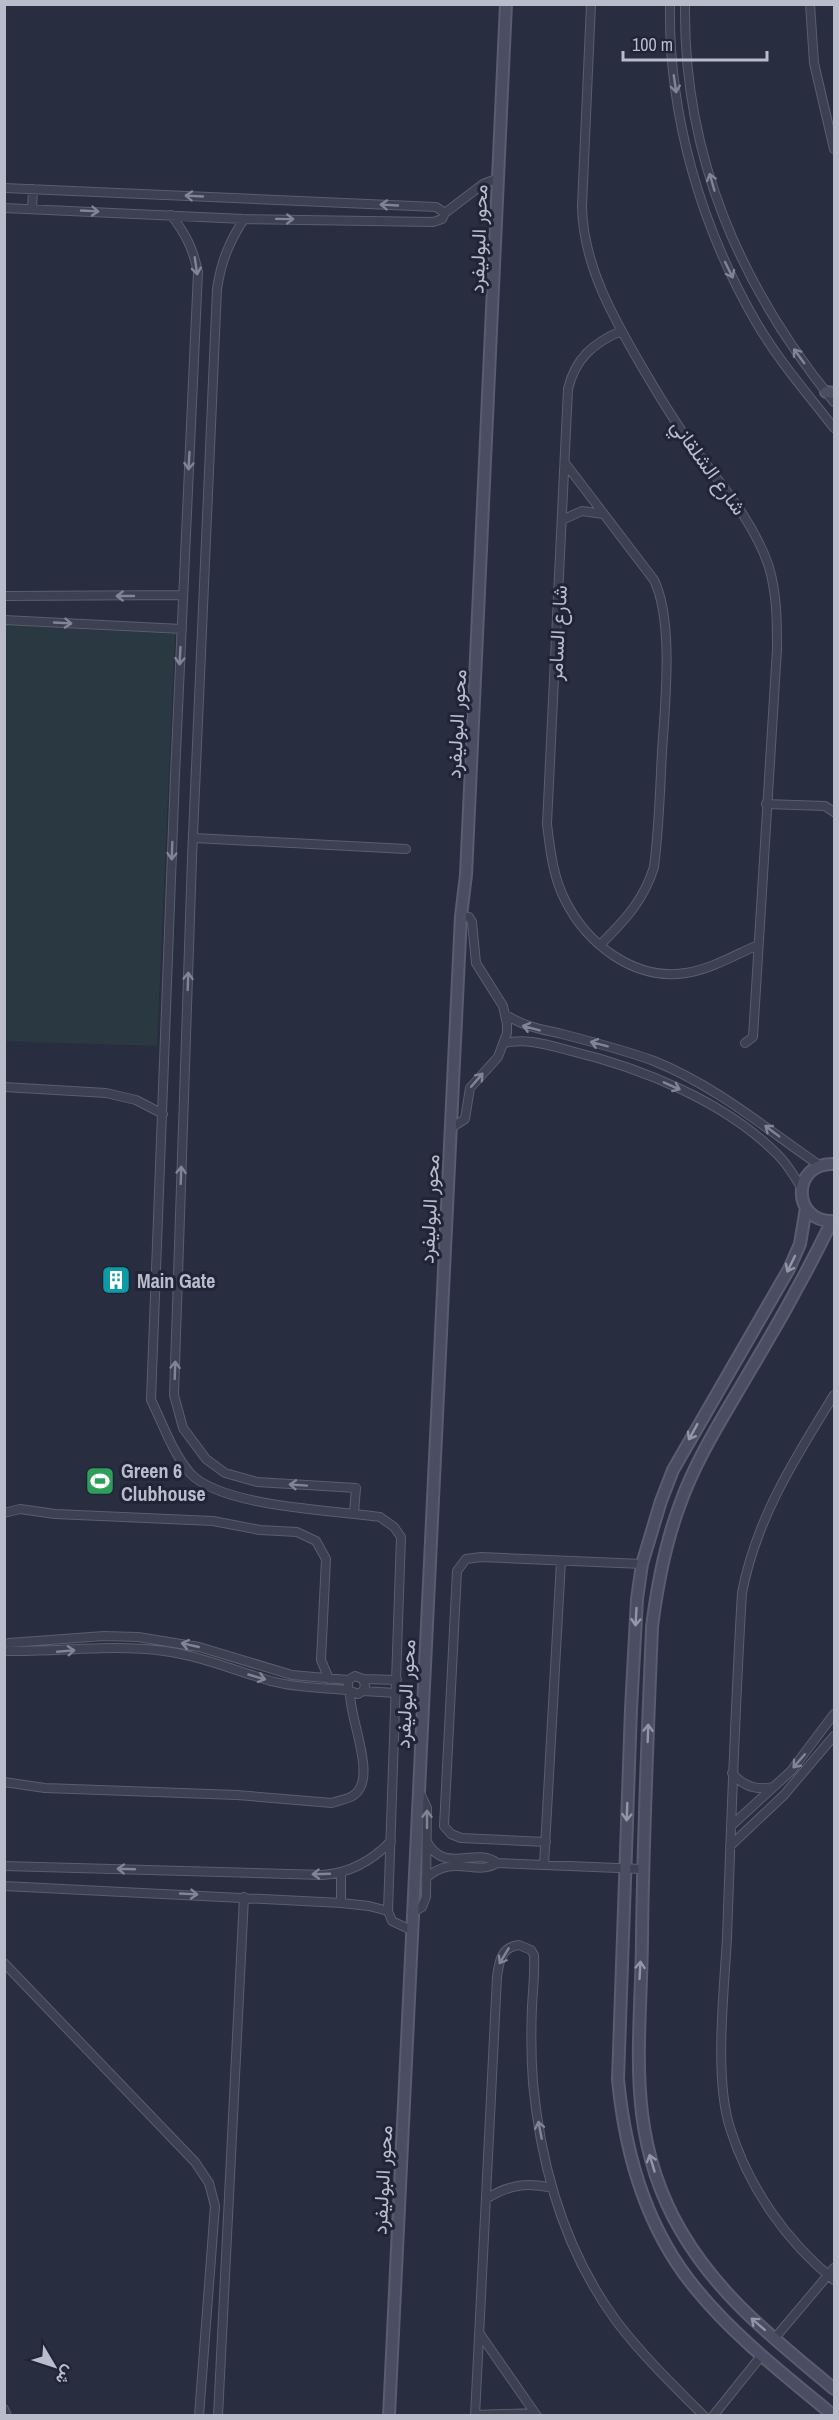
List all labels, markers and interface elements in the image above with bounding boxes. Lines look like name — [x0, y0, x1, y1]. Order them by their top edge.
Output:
scale bar — [623, 24, 767, 62]
text: 100 m — [632, 32, 673, 57]
one-way arrow — [670, 73, 681, 93]
one-way arrow — [706, 173, 717, 192]
street label: محور البوليفرد — [463, 184, 493, 294]
one-way arrow — [185, 191, 205, 202]
one-way arrow — [379, 199, 399, 210]
one-way arrow — [80, 206, 100, 217]
one-way arrow — [275, 214, 295, 225]
one-way arrow — [191, 256, 202, 276]
one-way arrow — [724, 261, 736, 279]
one-way arrow — [793, 348, 805, 364]
street label: شارع الشلقاني — [662, 414, 753, 523]
one-way arrow — [184, 451, 195, 471]
street label: شارع السامر — [541, 585, 574, 683]
one-way arrow — [115, 590, 135, 602]
one-way arrow — [52, 617, 72, 628]
one-way arrow — [175, 645, 186, 665]
street label: محور البوليفرد — [440, 669, 472, 779]
one-way arrow — [167, 840, 178, 860]
one-way arrow — [182, 971, 194, 991]
one-way arrow — [522, 1021, 541, 1033]
one-way arrow — [590, 1037, 609, 1049]
one-way arrow — [470, 1073, 484, 1088]
one-way arrow — [663, 1081, 681, 1092]
one-way arrow — [764, 1125, 780, 1138]
street label: محور البوليفرد — [413, 1154, 445, 1264]
one-way arrow — [176, 1166, 187, 1186]
one-way arrow — [785, 1255, 797, 1273]
building icon: Main Gate — [100, 1264, 132, 1296]
place label: Main Gate — [137, 1267, 215, 1294]
one-way arrow — [169, 1361, 180, 1381]
one-way arrow — [687, 1423, 698, 1441]
place label: Green 6 Clubhouse — [121, 1457, 206, 1507]
sports icon: Green 6 Clubhouse — [84, 1465, 116, 1497]
one-way arrow — [288, 1479, 308, 1490]
one-way arrow — [631, 1607, 642, 1626]
one-way arrow — [180, 1638, 199, 1650]
street label: محور البوليفرد — [389, 1639, 421, 1749]
one-way arrow — [56, 1645, 75, 1656]
one-way arrow — [247, 1672, 266, 1683]
one-way arrow — [642, 1723, 654, 1743]
one-way arrow — [792, 1753, 806, 1768]
one-way arrow — [622, 1801, 633, 1821]
one-way arrow — [421, 1809, 433, 1829]
one-way arrow — [117, 1863, 137, 1875]
one-way arrow — [312, 1869, 331, 1880]
one-way arrow — [178, 1889, 198, 1900]
one-way arrow — [497, 1947, 509, 1964]
one-way arrow — [635, 1960, 646, 1980]
one-way arrow — [534, 2121, 545, 2141]
street label: محور البوليفرد — [366, 2125, 398, 2235]
one-way arrow — [646, 2154, 657, 2173]
one-way arrow — [750, 2317, 765, 2331]
north arrow — [24, 2336, 84, 2396]
text: ش — [51, 2361, 80, 2390]

